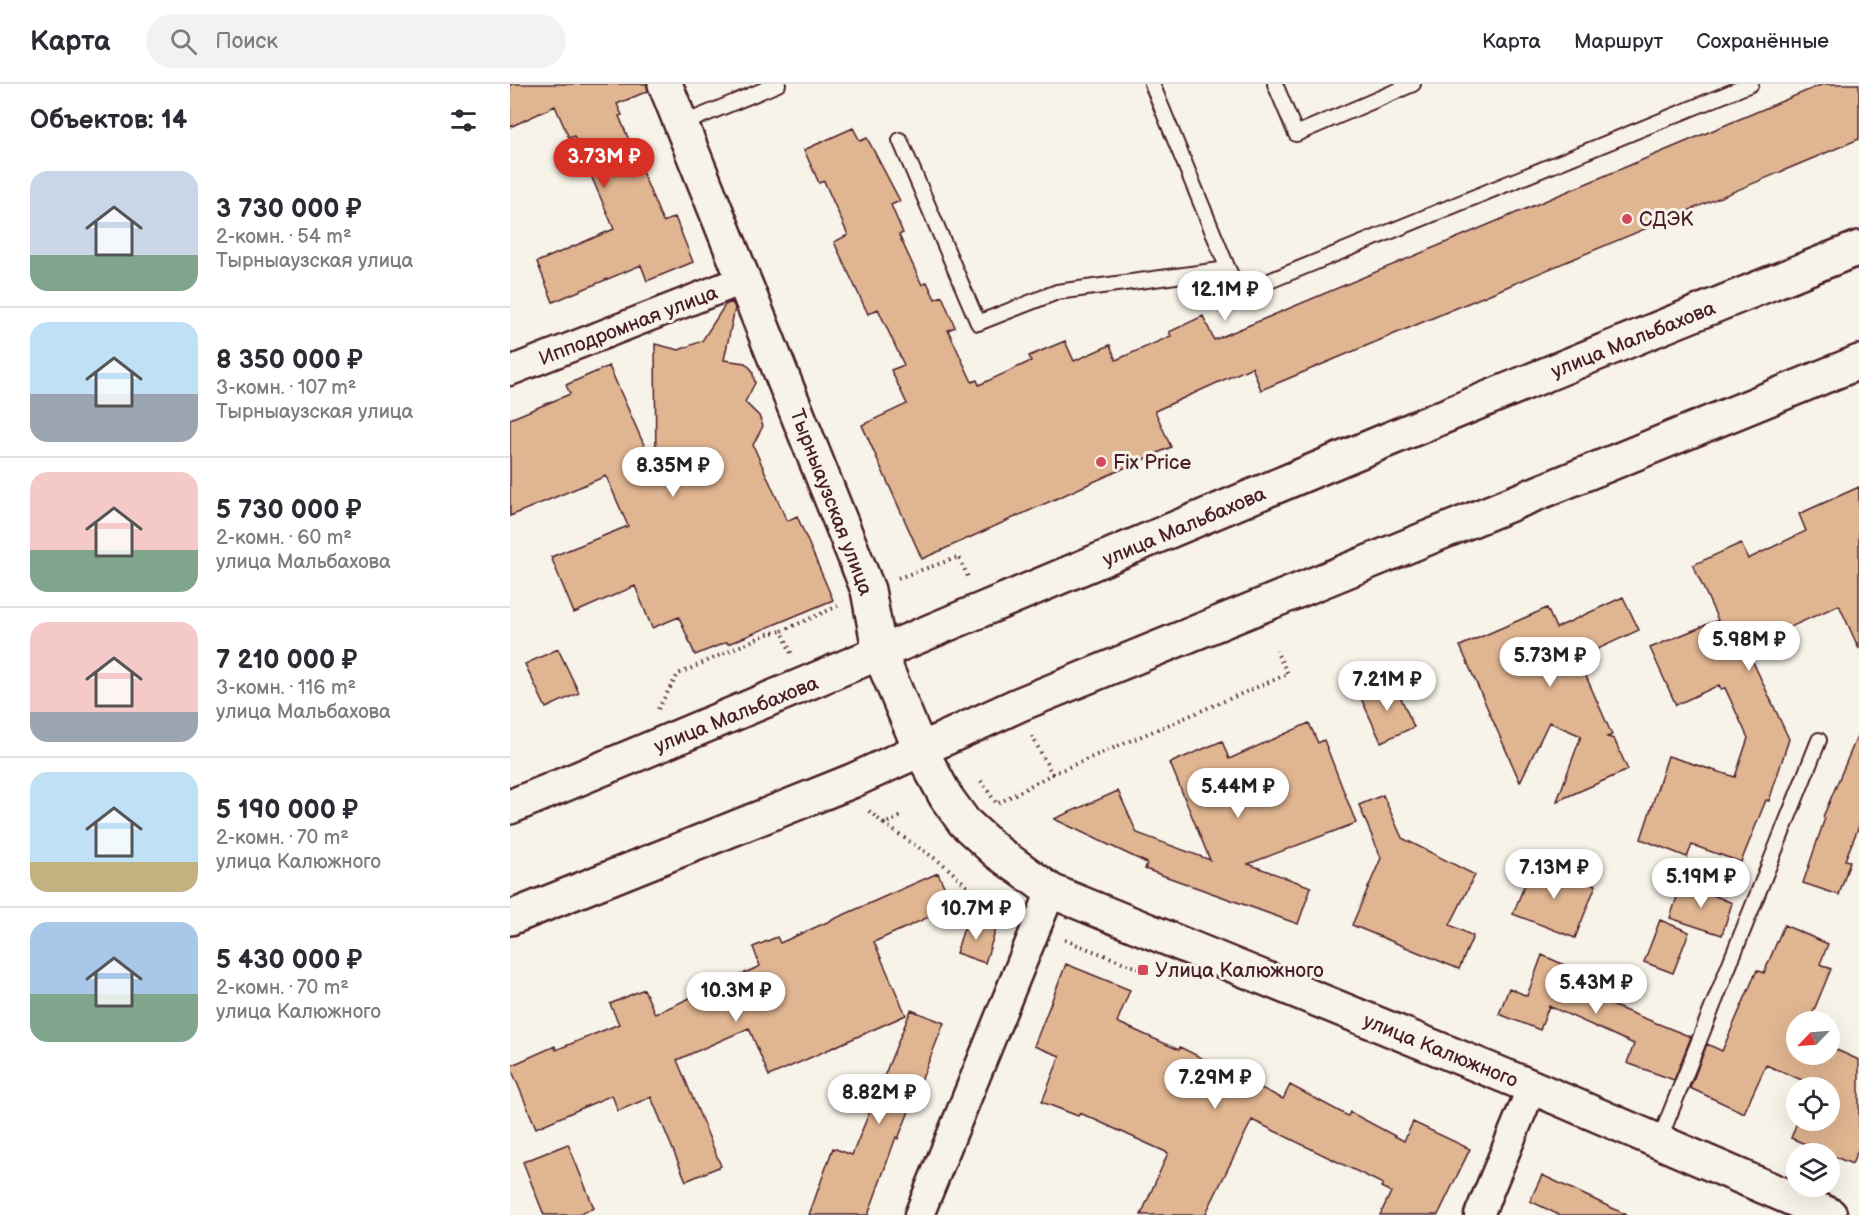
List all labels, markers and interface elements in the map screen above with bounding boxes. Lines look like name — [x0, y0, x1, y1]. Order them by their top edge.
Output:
search box — [146, 14, 566, 68]
text: Карта — [30, 25, 110, 58]
icon: search — [167, 25, 200, 58]
text: Поиск — [215, 28, 278, 55]
text: Карта — [1482, 29, 1541, 54]
text: Маршрут — [1574, 29, 1663, 54]
text: Сохранённые — [1696, 29, 1829, 54]
icon: filters — [447, 104, 480, 137]
text: Объектов: 14 — [30, 105, 187, 136]
pin: 3.73M ₽ — [549, 138, 659, 189]
text: 3.73M ₽ — [567, 145, 641, 169]
text: 3 730 000 ₽ — [216, 194, 362, 225]
icon: home — [78, 195, 150, 267]
place label: СДЭК — [1639, 208, 1693, 232]
marker: СДЭК — [1620, 212, 1634, 226]
text: 2-комн. · 54 m² — [216, 225, 352, 249]
text: Тырныаузская улица — [216, 249, 413, 273]
pin: 12.1M ₽ — [1170, 271, 1280, 322]
text: 12.1M ₽ — [1191, 278, 1259, 302]
street label: Ипподромная улица — [535, 281, 721, 371]
street label: улица Мальбахова — [1548, 296, 1719, 384]
text: 8 350 000 ₽ — [216, 345, 363, 376]
icon: home — [78, 346, 150, 418]
text: 3-комн. · 107 m² — [216, 376, 357, 400]
text: Тырныаузская улица — [216, 400, 413, 424]
street label: Тырныаузская улица — [784, 406, 878, 599]
pin: 8.35M ₽ — [618, 447, 728, 498]
place label: Fix Price — [1113, 451, 1191, 475]
text: 8.35M ₽ — [636, 454, 710, 478]
marker: Fix Price — [1094, 455, 1108, 469]
street label: улица Мальбахова — [1099, 482, 1270, 572]
text: 5 730 000 ₽ — [216, 495, 362, 526]
icon: home — [78, 496, 150, 568]
text: 2-комн. · 60 m² — [216, 526, 352, 550]
text: улица Мальбахова — [216, 550, 391, 574]
pin: 5.98M ₽ — [1694, 621, 1804, 672]
text: 5.98M ₽ — [1712, 628, 1786, 652]
pin: 5.73M ₽ — [1495, 637, 1605, 688]
text: 5.73M ₽ — [1514, 644, 1586, 668]
text: 7 210 000 ₽ — [216, 645, 357, 676]
icon: home — [78, 646, 150, 718]
pin: 7.21M ₽ — [1332, 661, 1442, 712]
text: 7.21M ₽ — [1352, 668, 1422, 692]
street label: улица Мальбахова — [651, 671, 822, 759]
text: 3-комн. · 116 m² — [216, 676, 356, 700]
text: улица Мальбахова — [216, 700, 391, 724]
pin: 5.44M ₽ — [1183, 768, 1293, 819]
text: 5.44M ₽ — [1201, 775, 1275, 799]
text: 5 190 000 ₽ — [216, 795, 358, 826]
icon: home — [78, 796, 150, 868]
text: 2-комн. · 70 m² — [216, 826, 349, 850]
pin: 7.13M ₽ — [1499, 849, 1609, 900]
text: улица Калюжного — [216, 850, 381, 874]
text: 7.13M ₽ — [1519, 856, 1589, 880]
pin: 5.19M ₽ — [1646, 858, 1756, 909]
text: 5.19M ₽ — [1666, 865, 1736, 889]
pin: 10.7M ₽ — [921, 890, 1031, 941]
text: 10.7M ₽ — [941, 897, 1011, 921]
text: 5 430 000 ₽ — [216, 945, 362, 976]
icon: home — [78, 946, 150, 1018]
place label: Улица Калюжного — [1155, 959, 1324, 983]
marker: Улица Калюжного — [1136, 963, 1150, 977]
pin: 5.43M ₽ — [1541, 964, 1651, 1015]
text: 5.43M ₽ — [1559, 971, 1633, 995]
pin: 10.3M ₽ — [681, 972, 791, 1023]
text: 2-комн. · 70 m² — [216, 976, 349, 1000]
text: 10.3M ₽ — [700, 979, 772, 1003]
text: улица Калюжного — [216, 1000, 381, 1024]
street label: улица Калюжного — [1360, 1009, 1522, 1093]
north arrow — [1786, 1011, 1840, 1065]
map controls — [1786, 1011, 1840, 1197]
pin: 7.29M ₽ — [1160, 1059, 1270, 1110]
text: 7.29M ₽ — [1178, 1066, 1252, 1090]
pin: 8.82M ₽ — [824, 1074, 934, 1125]
button: locate — [1786, 1077, 1840, 1131]
text: 8.82M ₽ — [842, 1081, 916, 1105]
button: layers — [1786, 1143, 1840, 1197]

